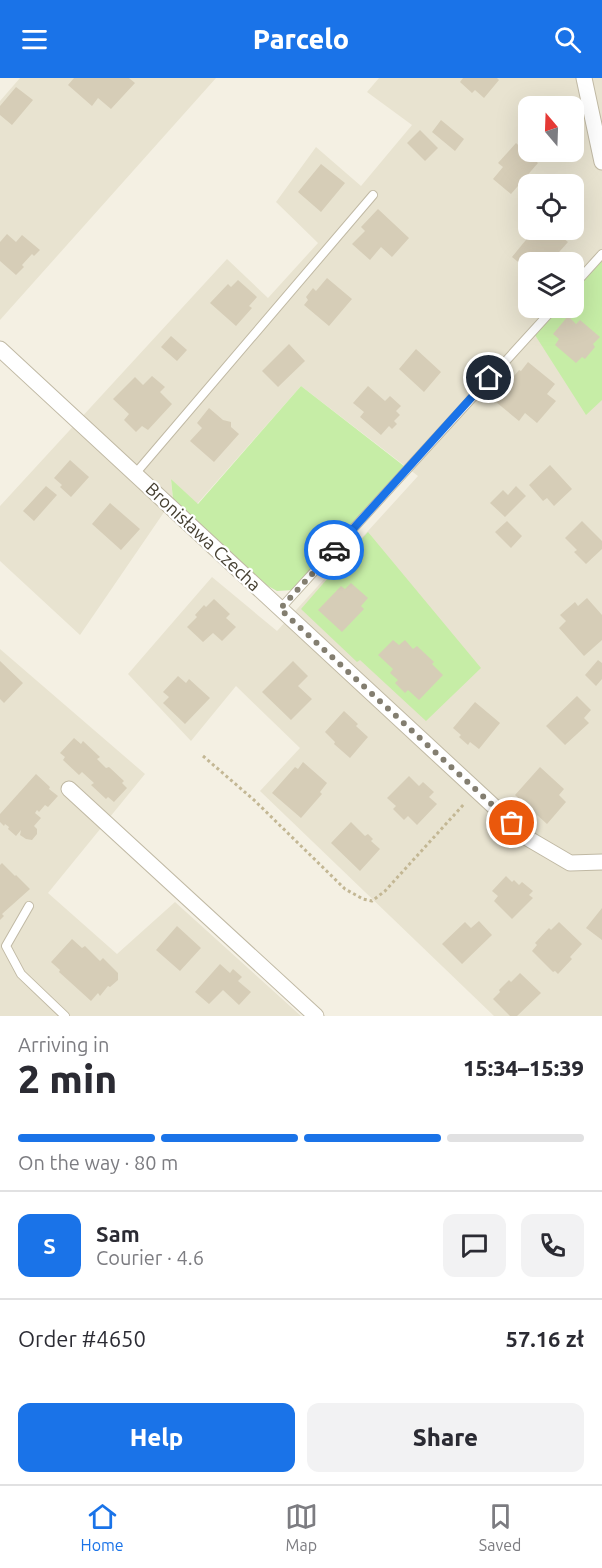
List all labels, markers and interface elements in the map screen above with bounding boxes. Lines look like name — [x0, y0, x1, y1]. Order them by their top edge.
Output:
icon: menu — [18, 23, 51, 56]
icon: search — [551, 23, 584, 56]
text: Parcelo — [253, 24, 349, 54]
north arrow — [518, 96, 584, 162]
map controls — [518, 96, 584, 318]
button: locate — [518, 174, 584, 240]
button: layers — [518, 252, 584, 318]
pin — [463, 352, 514, 403]
icon: home — [472, 361, 505, 394]
street label: Bronisława Czecha — [142, 478, 265, 595]
courier — [304, 520, 364, 580]
icon: car — [318, 534, 351, 567]
pin — [486, 797, 537, 848]
icon: bag — [495, 806, 528, 839]
text: Arriving in — [18, 1033, 109, 1056]
text: 15:34–15:39 — [463, 1055, 584, 1080]
text: 2 min — [18, 1057, 117, 1100]
text: On the way · 80 m — [18, 1151, 178, 1174]
button: chat — [443, 1214, 506, 1277]
button: phone — [521, 1214, 584, 1277]
text: Sam — [96, 1221, 140, 1246]
text: S — [43, 1233, 56, 1258]
text: Courier · 4.6 — [96, 1246, 204, 1269]
text: Order #4650 — [18, 1326, 146, 1351]
text: 57.16 zł — [505, 1326, 584, 1351]
button: Help — [18, 1403, 295, 1472]
button: Share — [307, 1403, 584, 1472]
tab: Home — [81, 1500, 124, 1554]
tab: Map — [285, 1500, 318, 1554]
tab: Saved — [479, 1500, 521, 1554]

